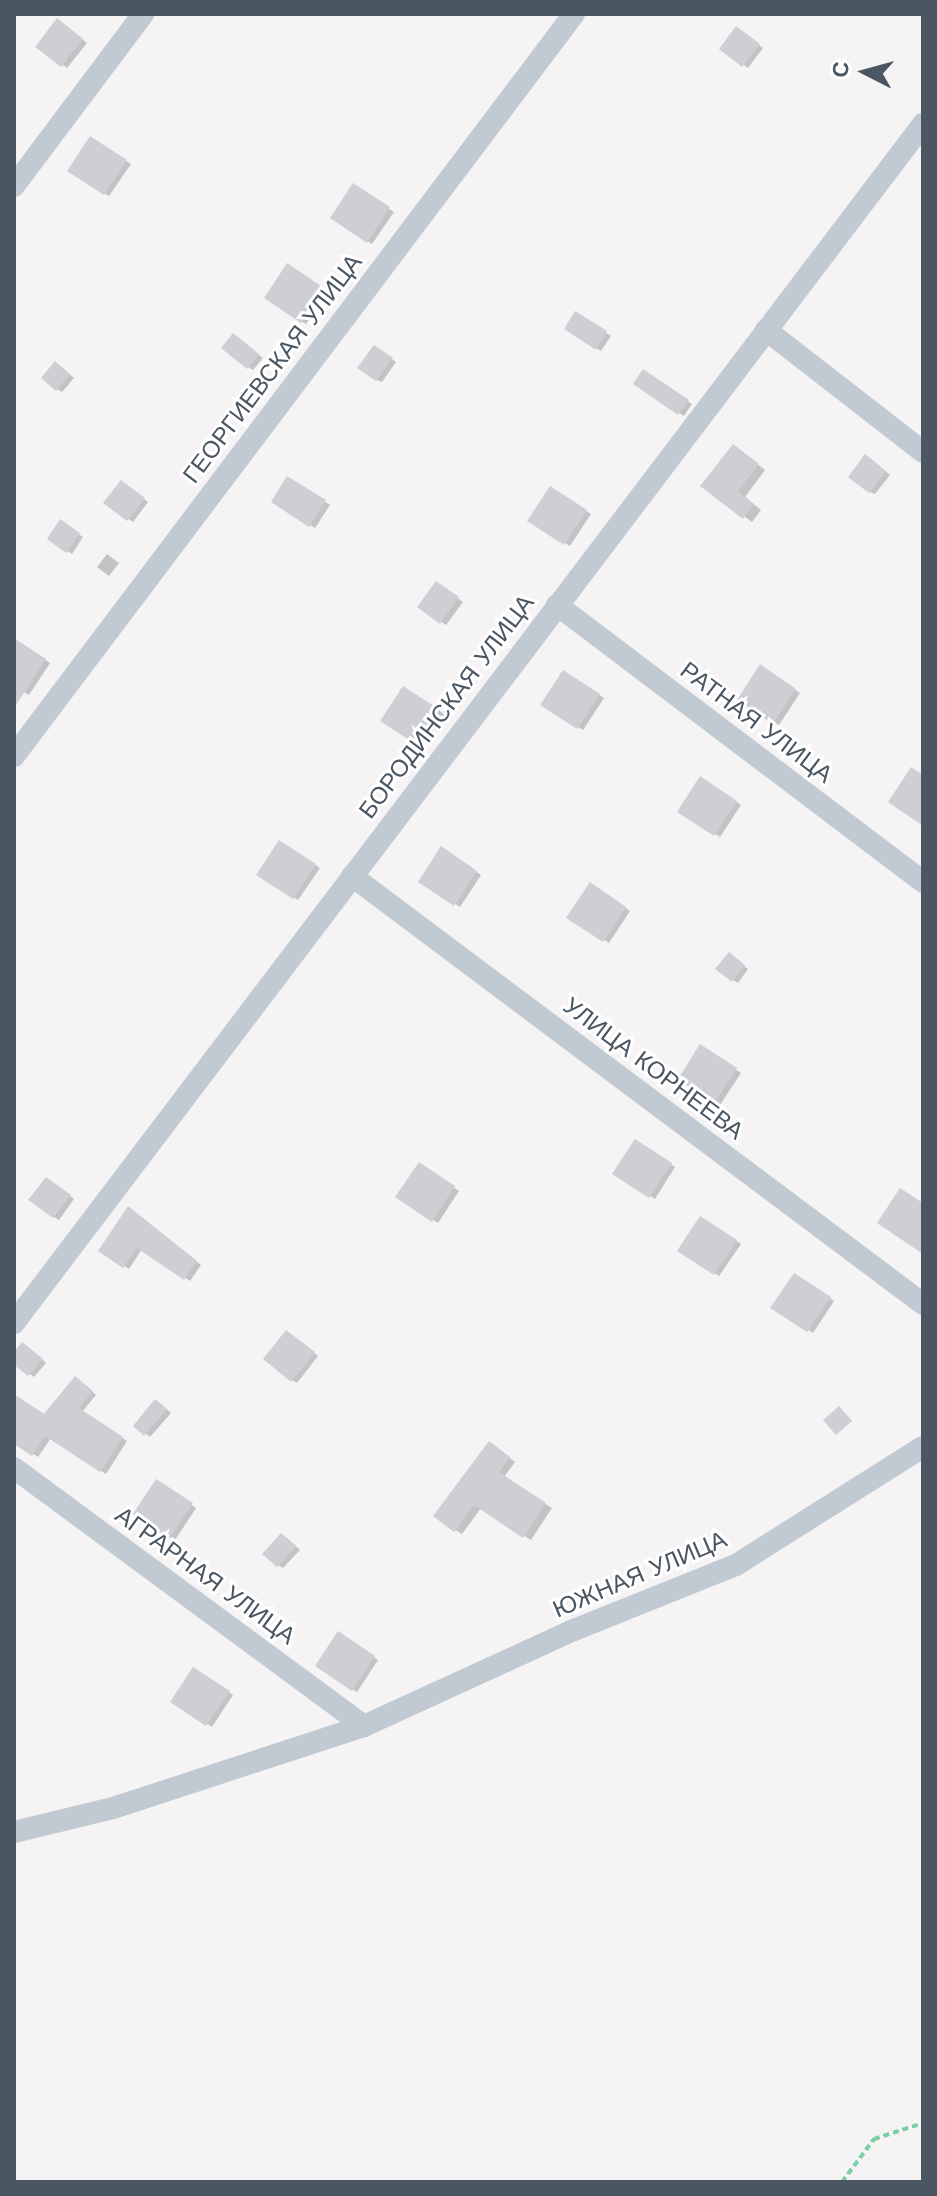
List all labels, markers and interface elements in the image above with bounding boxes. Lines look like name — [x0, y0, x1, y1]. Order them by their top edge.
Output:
north arrow — [825, 32, 905, 112]
text: С — [827, 60, 854, 79]
street label: ГЕОРГИЕВСКАЯ УЛИЦА — [177, 249, 369, 489]
street label: БОРОДИНСКАЯ УЛИЦА — [353, 589, 541, 825]
street label: РАТНАЯ УЛИЦА — [674, 656, 838, 790]
street label: УЛИЦА КОРНЕЕВА — [557, 992, 749, 1146]
street label: АГРАРНАЯ УЛИЦА — [109, 1501, 301, 1651]
street label: ЮЖНАЯ УЛИЦА — [549, 1525, 731, 1625]

